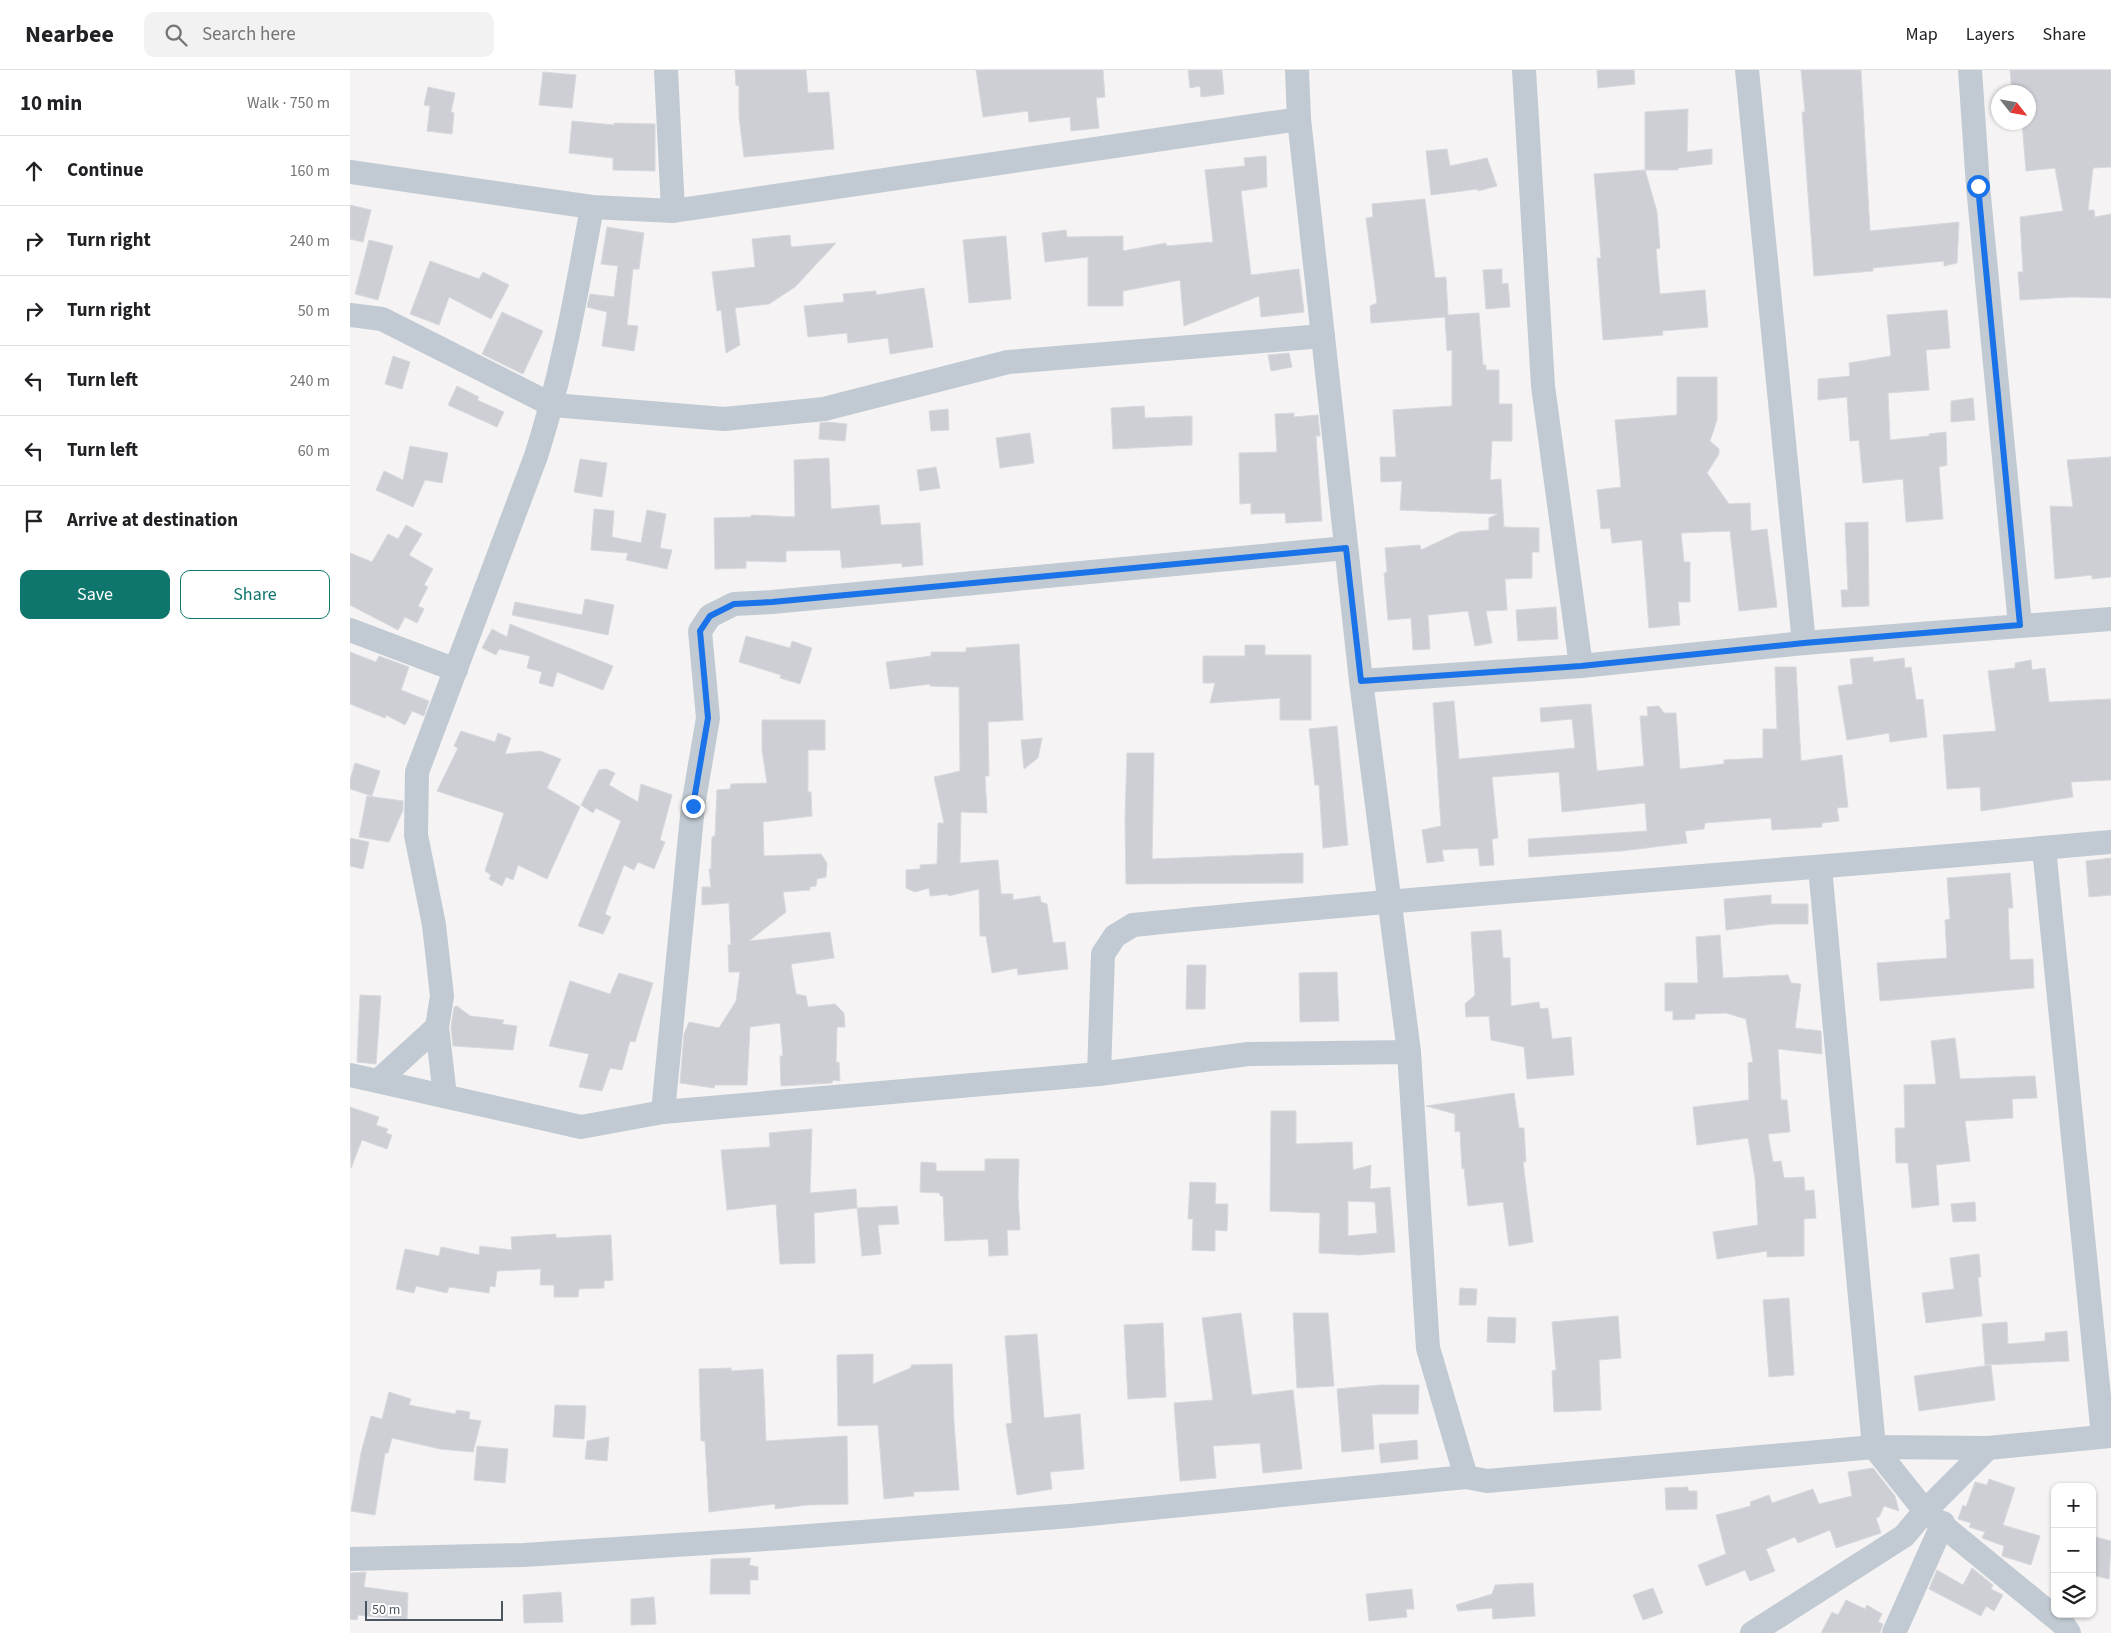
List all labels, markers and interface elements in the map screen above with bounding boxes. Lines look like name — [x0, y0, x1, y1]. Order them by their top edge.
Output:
search box — [144, 12, 494, 57]
text: Nearbee — [25, 17, 114, 52]
icon: search — [162, 21, 190, 49]
text: Search here — [202, 21, 296, 48]
text: Map — [1906, 22, 1938, 47]
text: Layers — [1966, 22, 2015, 47]
text: Share — [2043, 22, 2086, 47]
north arrow — [1991, 85, 2036, 130]
text: 10 min — [20, 88, 82, 118]
text: Walk · 750 m — [247, 92, 330, 114]
icon: ahead — [20, 157, 48, 185]
text: Continue — [67, 157, 144, 184]
text: 160 m — [290, 160, 330, 182]
route start — [1967, 175, 1990, 198]
icon: right — [20, 227, 48, 255]
text: Turn right — [67, 227, 151, 254]
text: 240 m — [290, 230, 330, 252]
icon: right — [20, 297, 48, 325]
text: Turn right — [67, 297, 151, 324]
text: 50 m — [298, 300, 330, 322]
icon: left — [20, 367, 48, 395]
text: Turn left — [67, 367, 138, 394]
text: 240 m — [290, 370, 330, 392]
icon: left — [20, 437, 48, 465]
text: Turn left — [67, 437, 138, 464]
text: 60 m — [298, 440, 330, 462]
icon: arrive — [20, 507, 48, 535]
text: Arrive at destination — [67, 507, 238, 534]
button: Save — [20, 570, 170, 619]
button: Share — [180, 570, 330, 619]
route end — [682, 795, 705, 818]
map controls — [2051, 1483, 2096, 1618]
button: + — [2051, 1483, 2096, 1528]
button: − — [2051, 1528, 2096, 1573]
button: layers — [2051, 1573, 2096, 1618]
scale bar — [365, 1598, 502, 1621]
text: 50 m — [372, 1600, 400, 1620]

